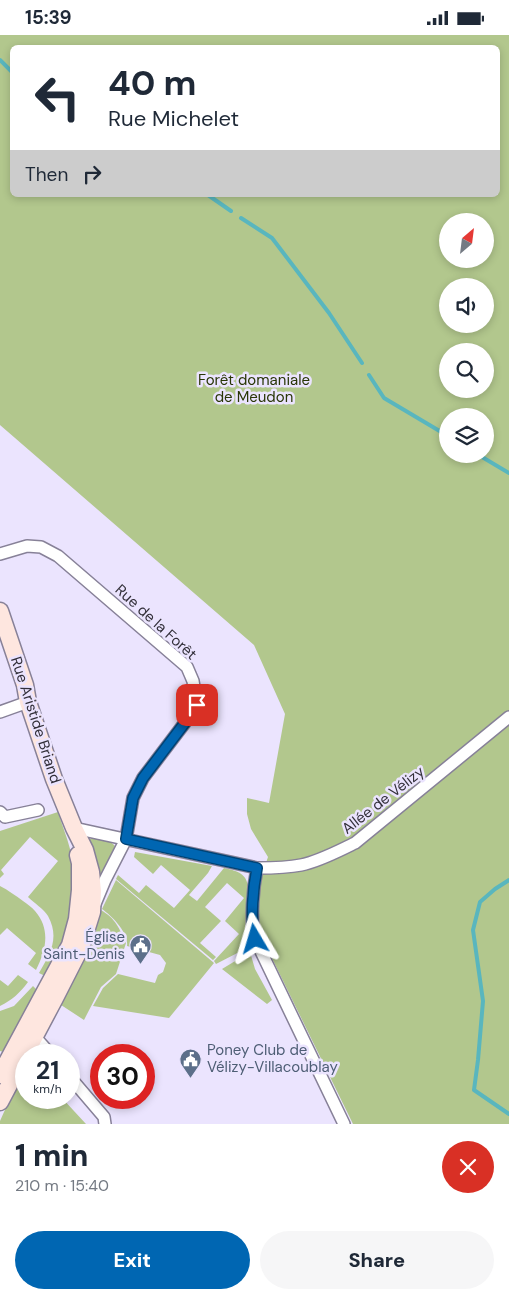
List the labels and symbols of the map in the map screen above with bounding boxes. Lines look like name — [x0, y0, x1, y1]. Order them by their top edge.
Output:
north arrow — [439, 213, 494, 267]
park label: Forêt domaniale de Meudon — [198, 370, 310, 407]
street label: Rue de la Forêt — [111, 580, 201, 664]
street label: Rue Aristide Briand — [6, 654, 66, 786]
pin — [176, 684, 218, 726]
street label: Allée de Vélizy — [338, 761, 429, 838]
position arrow — [228, 912, 280, 964]
place label: Église Saint-Denis — [43, 927, 125, 964]
public building icon: Église Saint-Denis — [129, 934, 153, 965]
place label: Poney Club de Vélizy-Villacoublay — [207, 1040, 338, 1077]
speed limit sign: 30 — [90, 1044, 155, 1109]
public building icon: Poney Club de Vélizy-Villacoublay — [179, 1047, 203, 1078]

